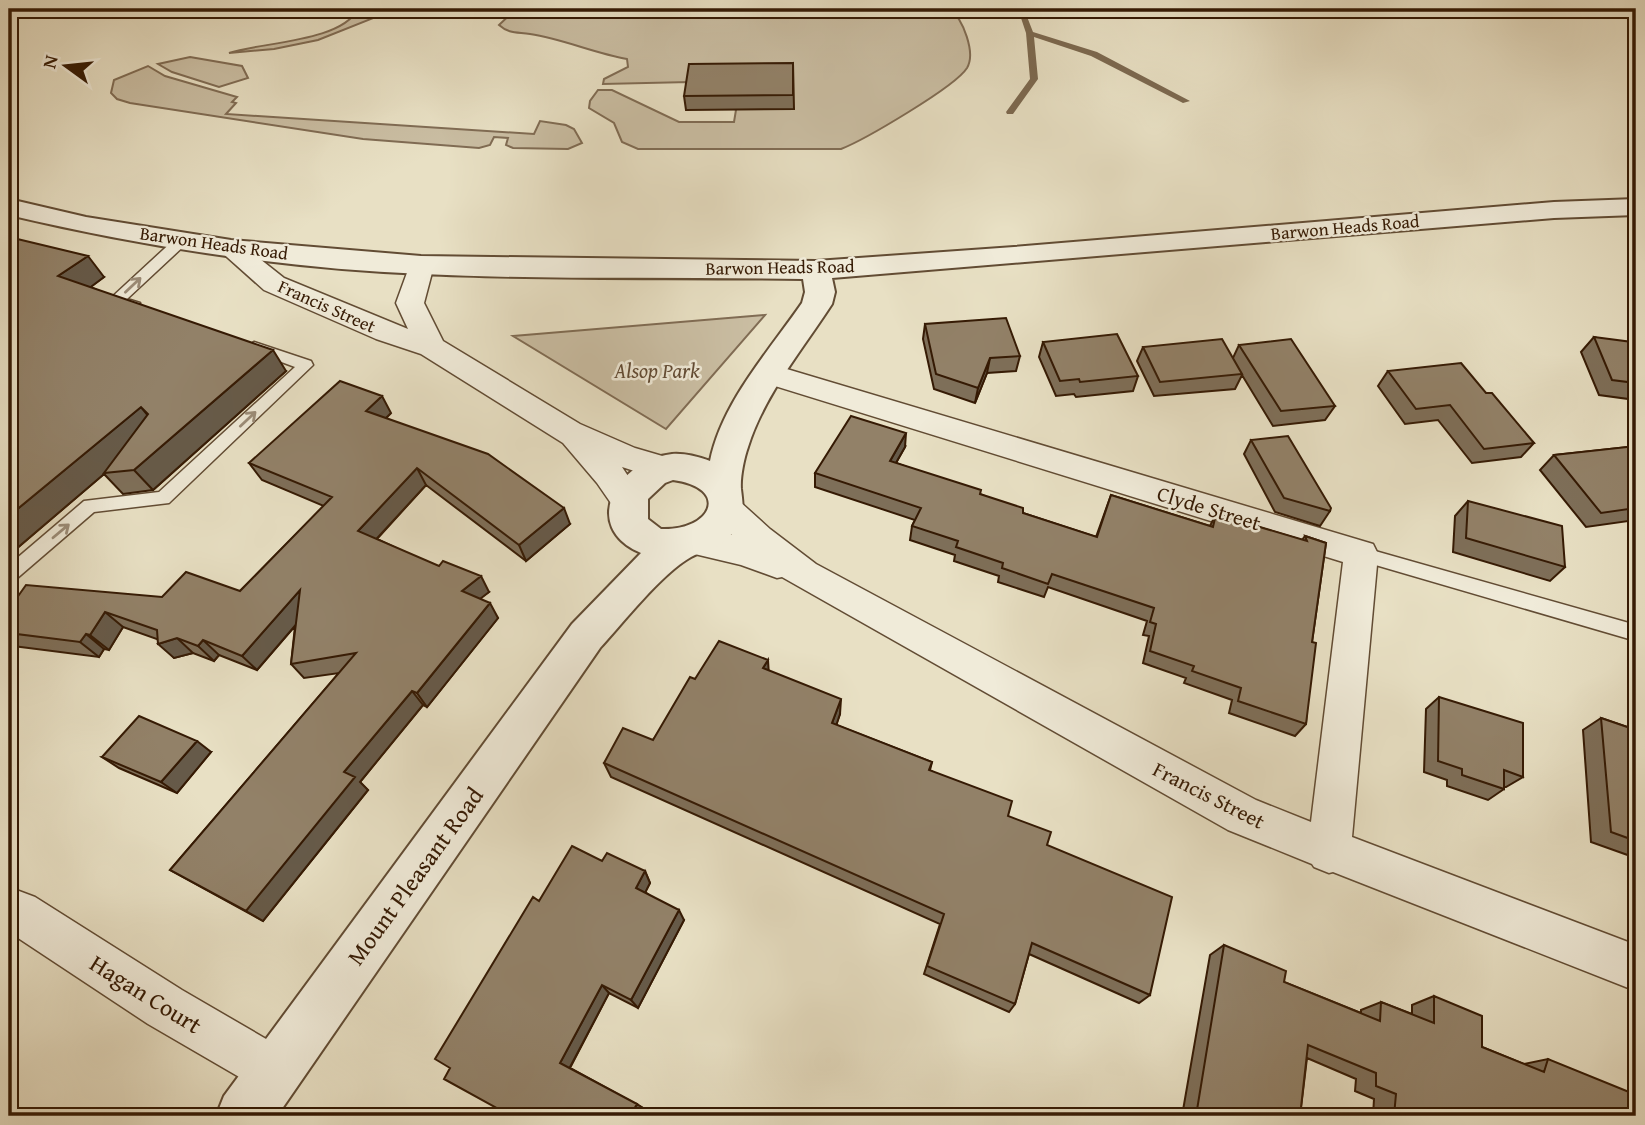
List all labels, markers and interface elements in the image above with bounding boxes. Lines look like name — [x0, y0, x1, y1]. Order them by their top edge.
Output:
north arrow — [32, 32, 102, 102]
text: N — [34, 52, 65, 71]
street label: Barwon Heads Road — [1270, 207, 1421, 247]
street label: Barwon Heads Road — [138, 219, 290, 267]
street label: Barwon Heads Road — [705, 252, 855, 282]
street label: Francis Street — [274, 272, 381, 340]
one-way arrow — [124, 277, 141, 294]
park label: Alsop Park — [613, 355, 700, 386]
one-way arrow — [239, 411, 257, 427]
street label: Clyde Street — [1154, 478, 1265, 539]
one-way arrow — [52, 523, 70, 539]
street label: Francis Street — [1148, 754, 1271, 837]
street label: Mount Pleasant Road — [338, 780, 492, 972]
street label: Hagan Court — [83, 946, 209, 1042]

